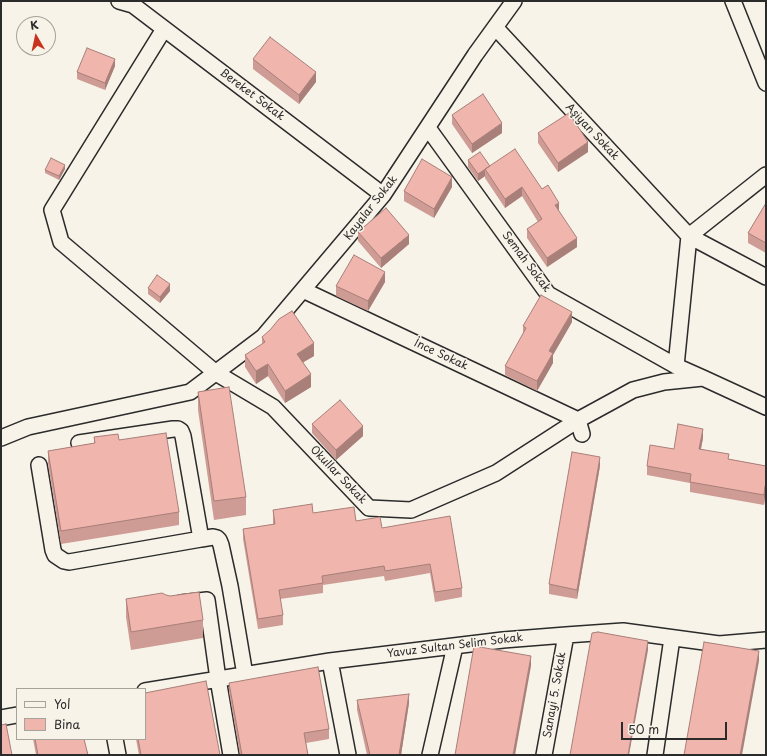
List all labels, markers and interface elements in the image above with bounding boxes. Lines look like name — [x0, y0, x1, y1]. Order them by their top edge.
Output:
north arrow — [16, 16, 56, 56]
text: K — [29, 16, 40, 34]
street label: Bereket Sokak — [217, 66, 287, 124]
street label: Aşiyan Sokak — [562, 101, 622, 163]
street label: Kayalar Sokak — [342, 173, 400, 243]
street label: Semah Sokak — [499, 229, 553, 295]
street label: İnce Sokak — [412, 337, 470, 373]
street label: Okullar Sokak — [307, 443, 369, 507]
street label: Yavuz Sultan Selim Sokak — [386, 631, 524, 661]
street label: Sanayi 5. Sokak — [541, 651, 569, 739]
legend — [16, 688, 146, 740]
text: Yol — [54, 695, 70, 713]
scale bar — [623, 714, 729, 740]
text: Bina — [54, 715, 80, 733]
text: 50 m — [628, 720, 659, 738]

